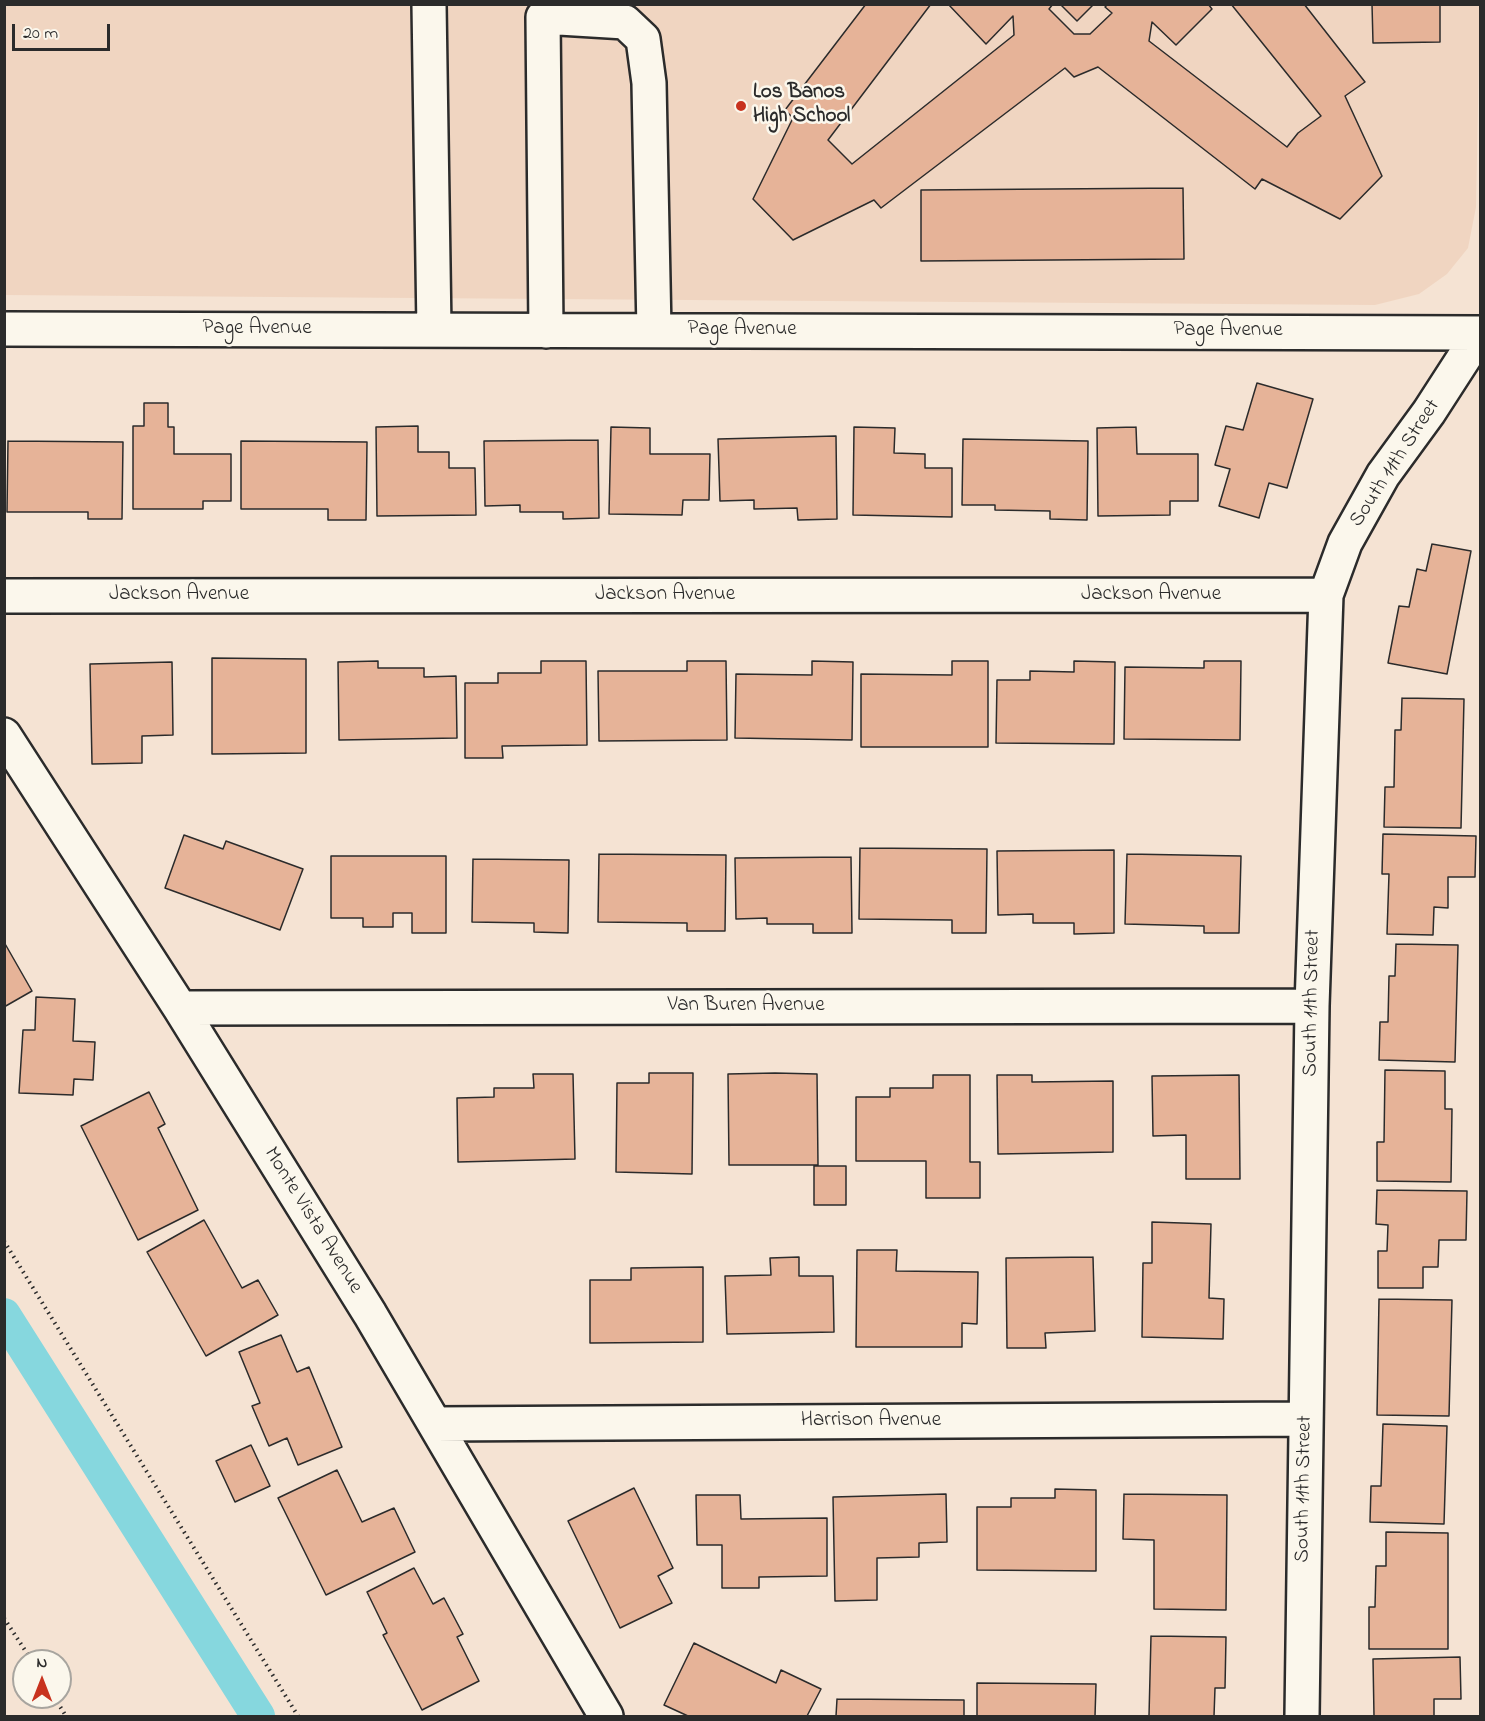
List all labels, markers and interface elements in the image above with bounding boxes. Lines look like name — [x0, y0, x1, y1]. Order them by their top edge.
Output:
scale bar — [15, 12, 112, 50]
text: 20 m — [23, 21, 58, 47]
place label: Los Banos High School — [753, 81, 850, 131]
marker: Los Banos High School — [734, 99, 748, 113]
street label: Page Avenue — [202, 317, 312, 343]
street label: Page Avenue — [687, 318, 797, 344]
street label: Page Avenue — [1173, 319, 1283, 345]
street label: South 11th Street — [1345, 395, 1447, 533]
street label: Jackson Avenue — [109, 583, 249, 609]
street label: Jackson Avenue — [595, 583, 735, 609]
street label: Jackson Avenue — [1081, 583, 1221, 609]
street label: South 11th Street — [1299, 929, 1327, 1077]
street label: Van Buren Avenue — [667, 994, 825, 1020]
street label: Monte Vista Avenue — [257, 1143, 367, 1299]
street label: Harrison Avenue — [801, 1409, 941, 1435]
street label: South 11th Street — [1291, 1415, 1319, 1563]
north arrow — [12, 1649, 72, 1709]
text: N — [37, 1651, 47, 1675]

